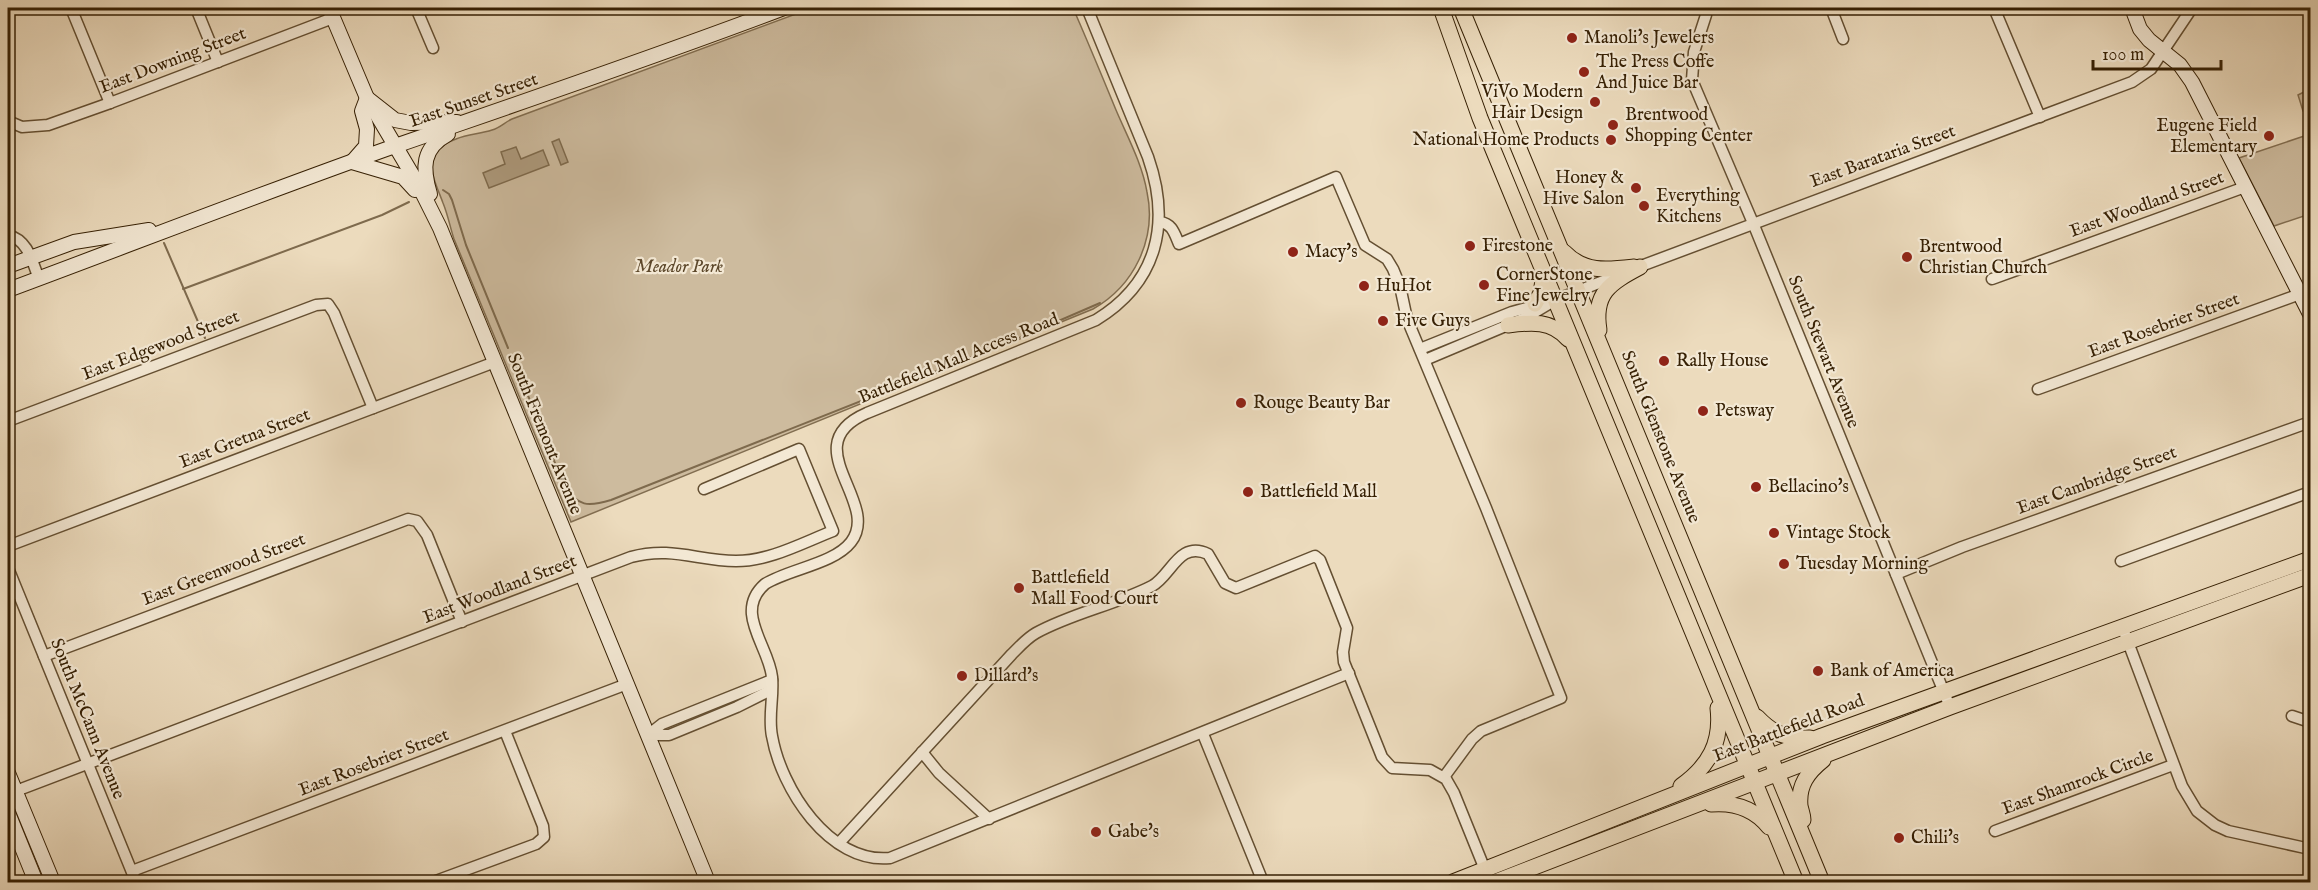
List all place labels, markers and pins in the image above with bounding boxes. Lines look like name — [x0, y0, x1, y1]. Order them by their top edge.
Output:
place label: Manoli's Jewelers — [1584, 27, 1714, 50]
marker: Manoli's Jewelers — [1565, 31, 1579, 45]
place label: The Press Coffe And Juice Bar — [1595, 51, 1714, 95]
marker: The Press Coffe And Juice Bar — [1577, 65, 1591, 79]
place label: ViVo Modern Hair Design — [1480, 81, 1583, 125]
marker: ViVo Modern Hair Design — [1588, 95, 1602, 109]
place label: Brentwood Shopping Center — [1625, 104, 1753, 148]
place label: Eugene Field Elementary — [2157, 115, 2257, 159]
marker: Brentwood Shopping Center — [1606, 118, 1620, 132]
place label: National Home Products — [1413, 129, 1599, 152]
marker: Eugene Field Elementary — [2262, 129, 2276, 143]
marker: National Home Products — [1604, 133, 1618, 147]
place label: Honey & Hive Salon — [1543, 167, 1624, 211]
marker: Honey & Hive Salon — [1629, 181, 1643, 195]
place label: Everything Kitchens — [1656, 185, 1740, 229]
marker: Everything Kitchens — [1637, 199, 1651, 213]
place label: Firestone — [1482, 235, 1553, 258]
place label: Brentwood Christian Church — [1919, 236, 2047, 280]
marker: Firestone — [1463, 239, 1477, 253]
place label: Macy's — [1305, 241, 1357, 264]
marker: Macy's — [1286, 245, 1300, 259]
marker: Brentwood Christian Church — [1900, 250, 1914, 264]
place label: CornerStone Fine Jewelry — [1496, 264, 1592, 308]
place label: HuHot — [1376, 275, 1432, 298]
marker: CornerStone Fine Jewelry — [1477, 278, 1491, 292]
marker: HuHot — [1357, 279, 1371, 293]
place label: Five Guys — [1395, 310, 1470, 333]
marker: Five Guys — [1376, 314, 1390, 328]
place label: Rally House — [1676, 350, 1769, 373]
marker: Rally House — [1657, 354, 1671, 368]
place label: Rouge Beauty Bar — [1253, 392, 1390, 415]
marker: Rouge Beauty Bar — [1234, 396, 1248, 410]
place label: Petsway — [1715, 400, 1774, 423]
marker: Petsway — [1696, 404, 1710, 418]
place label: Bellacino's — [1768, 476, 1849, 499]
marker: Bellacino's — [1749, 480, 1763, 494]
place label: Battlefield Mall — [1260, 481, 1377, 504]
marker: Battlefield Mall — [1241, 485, 1255, 499]
place label: Vintage Stock — [1785, 522, 1891, 545]
marker: Vintage Stock — [1767, 526, 1781, 540]
place label: Tuesday Morning — [1796, 553, 1928, 576]
marker: Tuesday Morning — [1777, 557, 1791, 571]
place label: Battlefield Mall Food Court — [1031, 567, 1158, 611]
marker: Battlefield Mall Food Court — [1012, 581, 1026, 595]
place label: Bank of America — [1830, 660, 1954, 683]
marker: Bank of America — [1811, 664, 1825, 678]
place label: Dillard's — [974, 665, 1038, 688]
marker: Dillard's — [955, 669, 969, 683]
place label: Gabe's — [1108, 821, 1159, 844]
marker: Gabe's — [1089, 825, 1103, 839]
place label: Chili's — [1911, 827, 1959, 850]
marker: Chili's — [1892, 831, 1906, 845]

